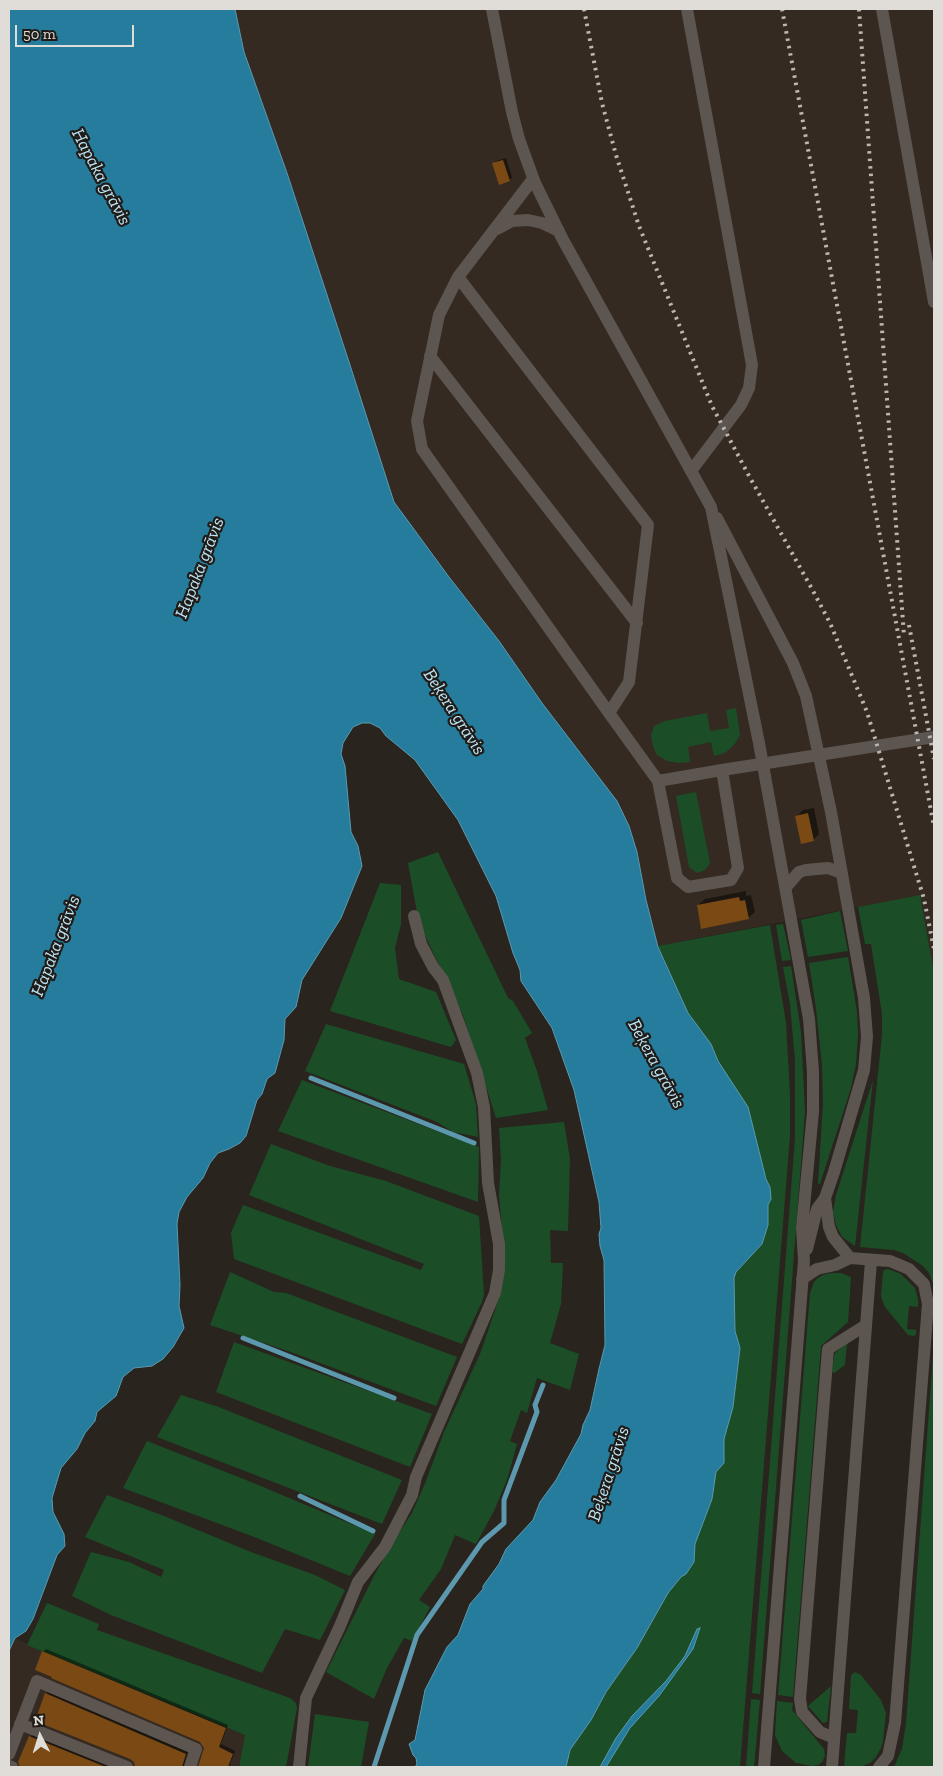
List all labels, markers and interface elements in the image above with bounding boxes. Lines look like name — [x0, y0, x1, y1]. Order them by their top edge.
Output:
scale bar — [18, 15, 136, 47]
text: 50 m — [23, 25, 56, 43]
water label: Hapaka grāvis — [67, 125, 135, 229]
water label: Hapaka grāvis — [171, 515, 229, 621]
water label: Beķera grāvis — [418, 665, 490, 759]
water label: Hapaka grāvis — [27, 893, 85, 999]
water label: Beķera grāvis — [623, 1016, 689, 1112]
water label: Beķera grāvis — [584, 1424, 634, 1524]
north arrow — [15, 1711, 65, 1761]
text: N — [33, 1712, 45, 1729]

